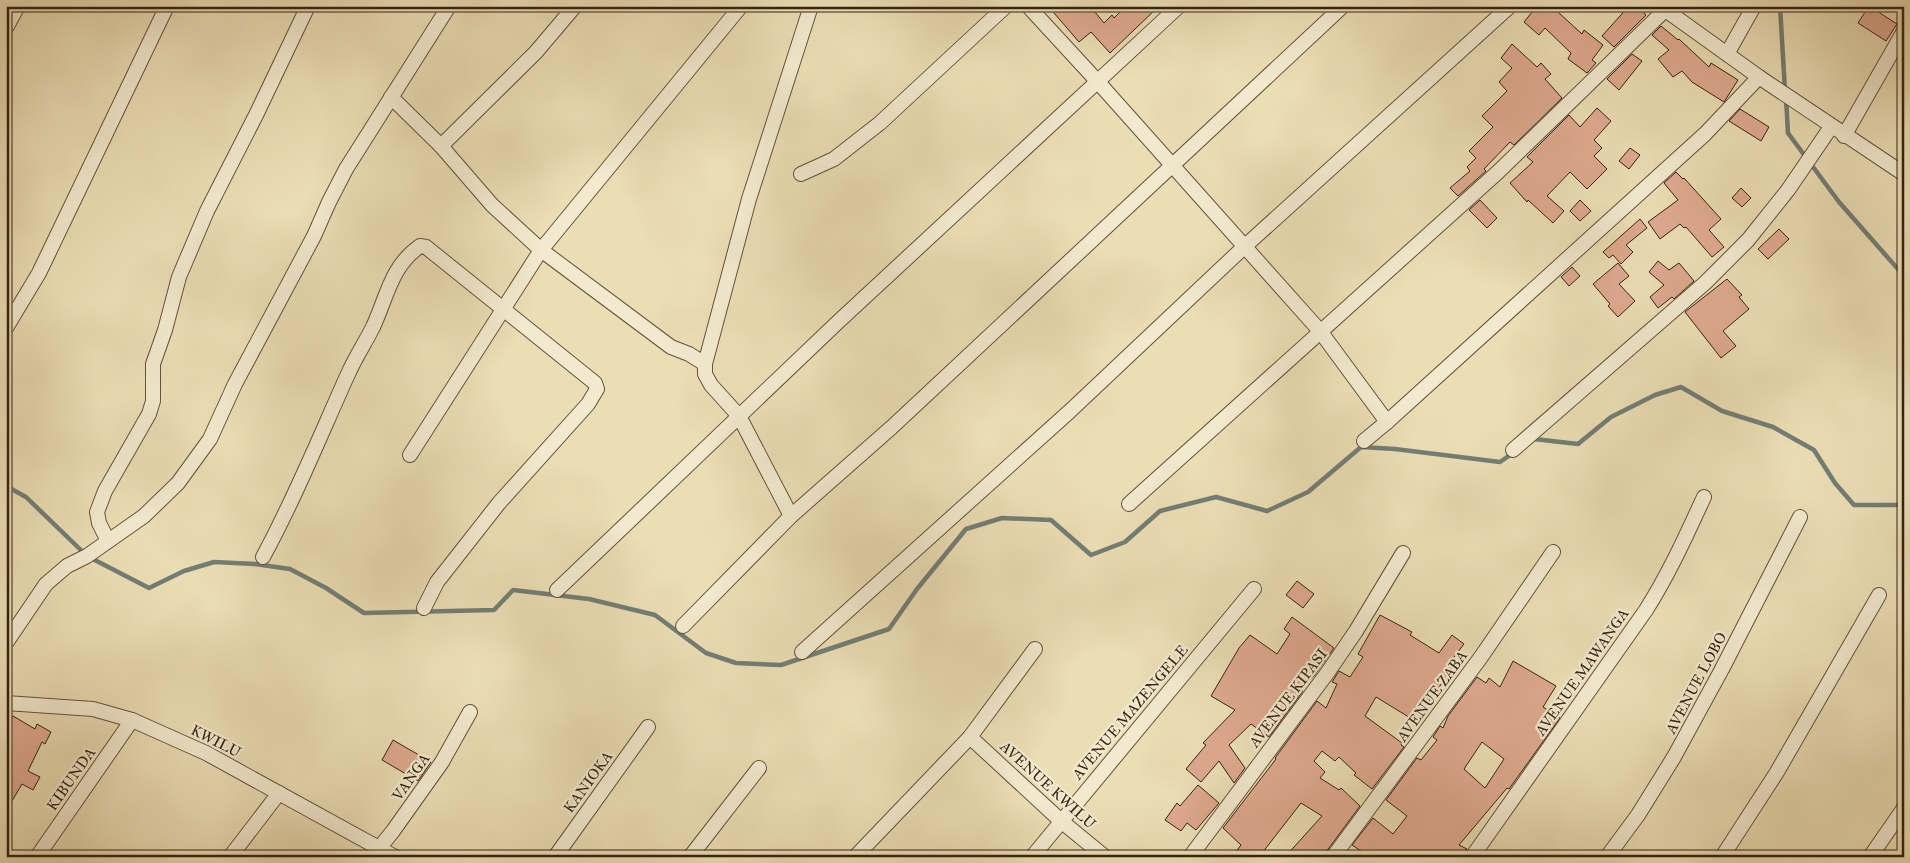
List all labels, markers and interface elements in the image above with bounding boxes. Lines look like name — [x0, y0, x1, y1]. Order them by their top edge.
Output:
street label: AVENUE MAWANGA — [1531, 605, 1633, 740]
street label: AVENUE LOBO — [1661, 629, 1730, 738]
street label: AVENUE MAZENGELE — [1068, 641, 1192, 784]
street label: AVENUE KIPASI — [1244, 645, 1331, 752]
street label: AVENUE ZABA — [1392, 647, 1471, 746]
street label: KWILU — [188, 721, 244, 761]
street label: AVENUE KWILU — [996, 737, 1100, 833]
street label: KIBUNDA — [43, 744, 99, 814]
street label: KANIOKA — [560, 748, 616, 816]
street label: VANGA — [388, 750, 434, 805]

